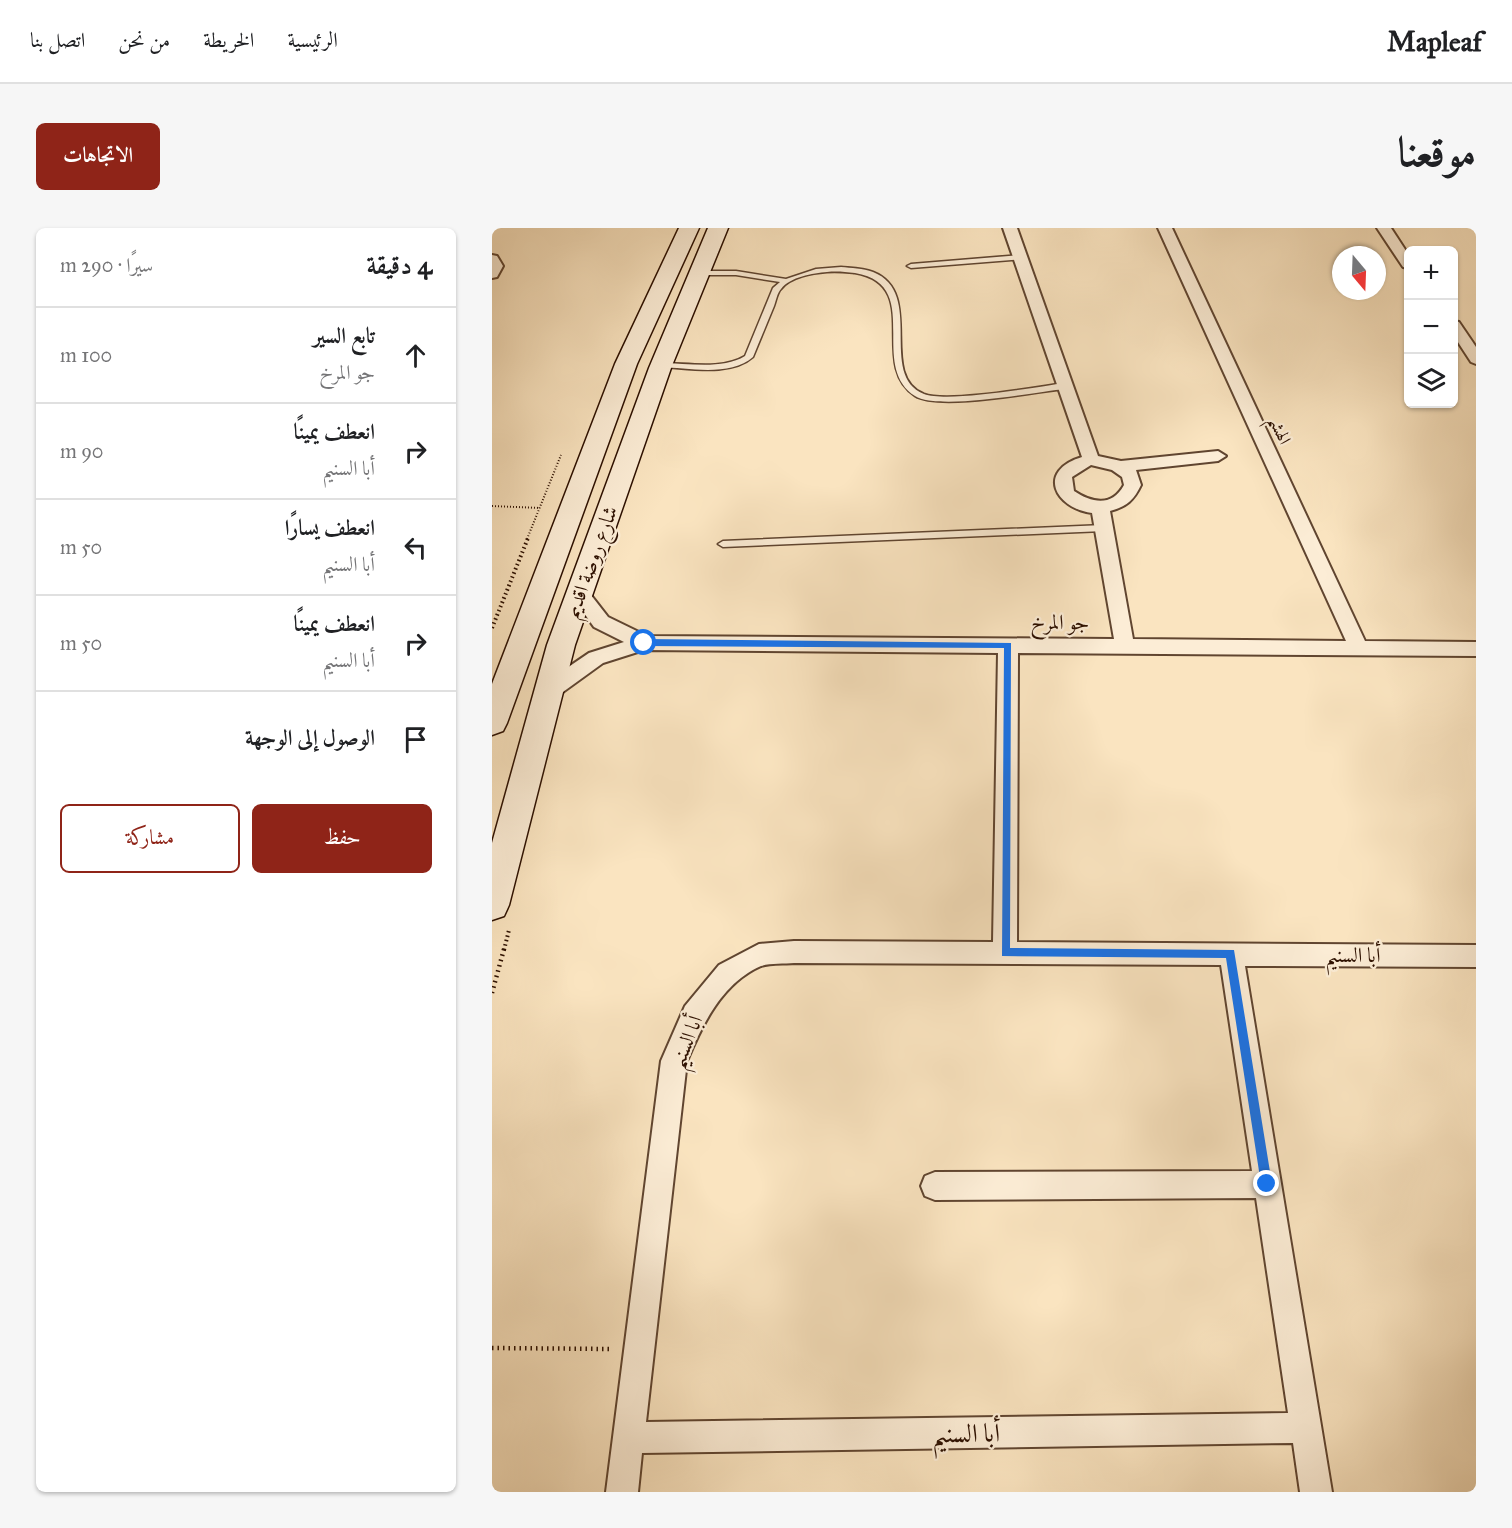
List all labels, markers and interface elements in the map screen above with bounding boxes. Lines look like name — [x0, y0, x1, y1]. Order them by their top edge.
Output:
text: Mapleaf — [1387, 24, 1482, 59]
text: اتصل بنا — [30, 27, 85, 53]
text: من نحن — [118, 27, 170, 53]
text: الخريطة — [203, 27, 254, 53]
text: الرئيسية — [287, 27, 338, 53]
button: الاتجاهات — [36, 123, 160, 190]
text: موقعنا — [1398, 126, 1476, 178]
north arrow — [1332, 246, 1386, 300]
map controls — [1404, 246, 1458, 408]
button: + — [1404, 246, 1458, 300]
text: 4 دقيقة — [367, 249, 432, 281]
text: سيرًا · 290 m — [60, 253, 153, 277]
button: − — [1404, 300, 1458, 354]
text: تابع السير — [313, 322, 375, 349]
icon: ahead — [399, 339, 432, 372]
text: 100 m — [60, 343, 112, 367]
button: layers — [1404, 354, 1458, 408]
text: جو المرخ — [319, 360, 375, 384]
street label: الهشم — [1257, 412, 1296, 451]
text: انعطف يمينًا — [294, 418, 375, 445]
icon: right — [399, 435, 432, 468]
text: 90 m — [60, 439, 104, 463]
text: أبا السنيم — [322, 456, 375, 480]
street label: شارع روضة اقديم — [559, 502, 628, 624]
text: انعطف يسارًا — [285, 514, 375, 541]
icon: left — [399, 531, 432, 564]
text: 50 m — [60, 535, 102, 559]
text: أبا السنيم — [322, 552, 375, 576]
street label: جو المرخ — [1030, 608, 1090, 642]
text: انعطف يمينًا — [294, 610, 375, 637]
icon: right — [399, 627, 432, 660]
route start — [630, 629, 656, 655]
text: 50 m — [60, 631, 102, 655]
text: أبا السنيم — [322, 648, 375, 672]
icon: arrive — [399, 723, 432, 756]
text: الوصول إلى الوجهة — [245, 724, 375, 751]
button: مشاركة — [60, 804, 240, 873]
button: حفظ — [252, 804, 432, 873]
street label: أبا السنيم — [1325, 940, 1381, 976]
street label: أبا السنيم — [662, 1011, 716, 1075]
route end — [1253, 1170, 1279, 1196]
street label: أبا السنيم — [931, 1415, 1001, 1460]

